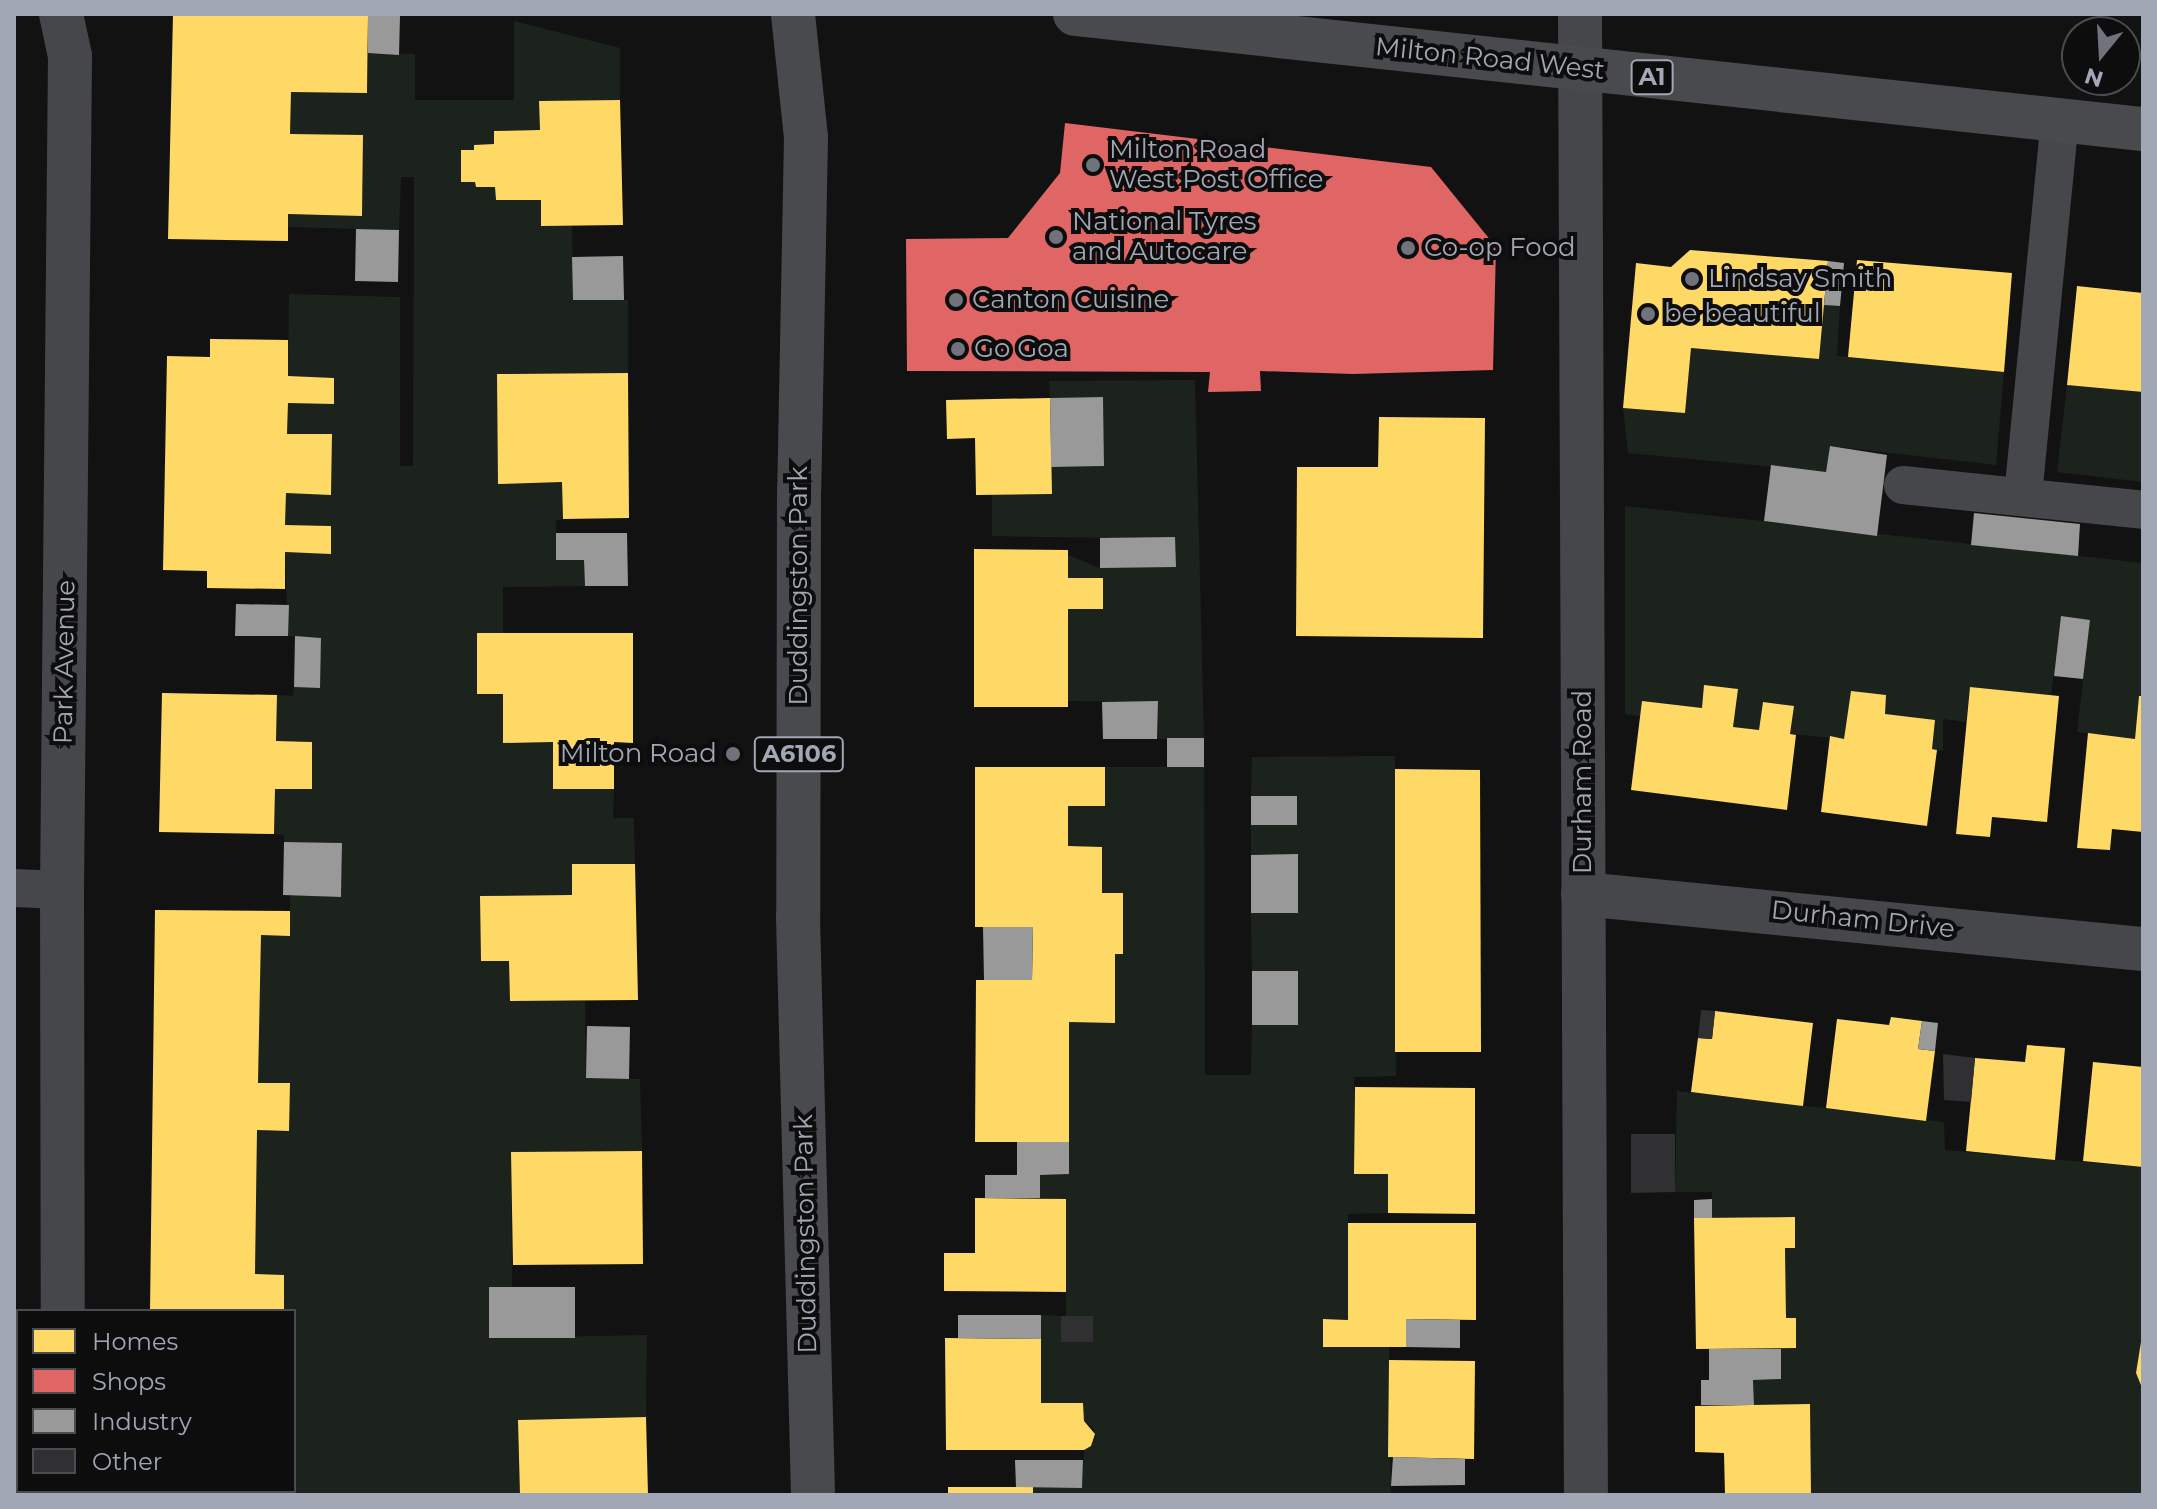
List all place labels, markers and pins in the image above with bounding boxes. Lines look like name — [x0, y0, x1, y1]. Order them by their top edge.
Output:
place label: Milton Road West Post Office — [1109, 134, 1323, 196]
marker: Milton Road West Post Office — [1084, 156, 1102, 174]
place label: National Tyres and Autocare — [1072, 206, 1257, 268]
marker: National Tyres and Autocare — [1047, 228, 1065, 246]
place label: Co-op Food — [1424, 232, 1576, 264]
marker: Co-op Food — [1399, 239, 1417, 257]
place label: Lindsay Smith — [1708, 263, 1892, 295]
marker: Lindsay Smith — [1683, 270, 1701, 288]
place label: Canton Cuisine — [972, 284, 1169, 316]
marker: Canton Cuisine — [947, 291, 965, 309]
place label: be beautiful — [1664, 298, 1821, 330]
marker: be beautiful — [1639, 305, 1657, 323]
place label: Go Goa — [974, 333, 1069, 365]
marker: Go Goa — [949, 340, 967, 358]
place label: Milton Road — [560, 738, 717, 770]
marker: Milton Road — [724, 745, 742, 763]

